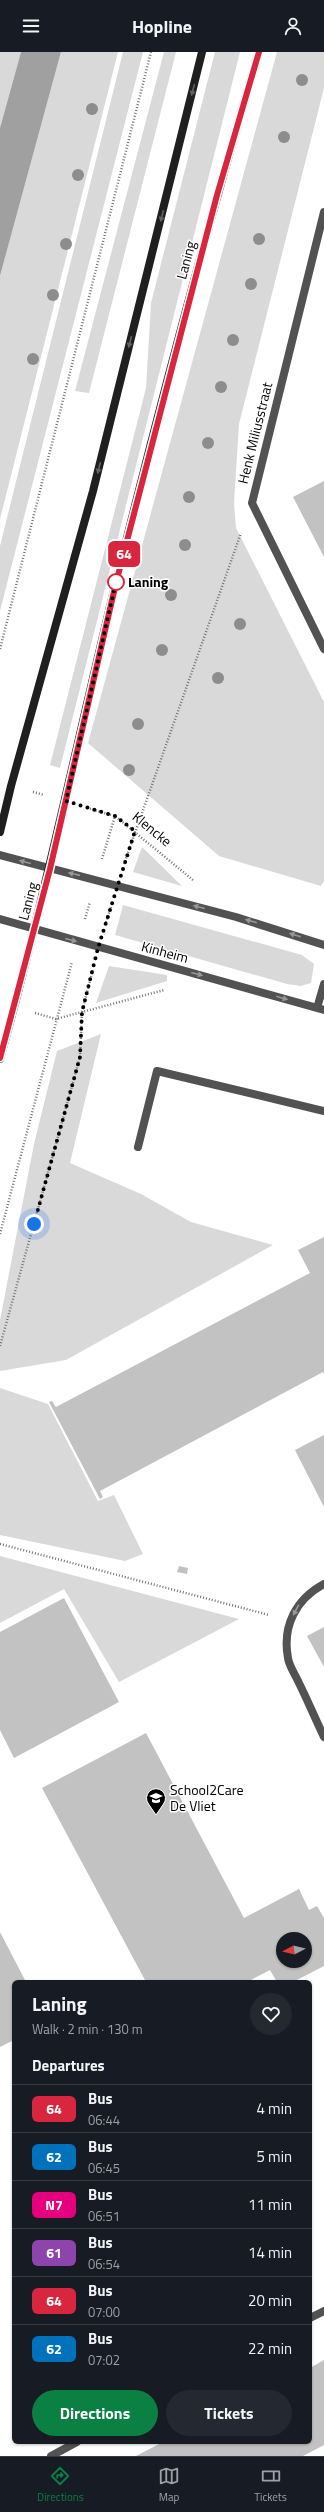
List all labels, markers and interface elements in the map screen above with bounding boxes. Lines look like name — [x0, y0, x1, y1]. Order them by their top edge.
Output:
text: Hopline — [132, 13, 192, 40]
icon: menu — [20, 15, 42, 37]
icon: person — [282, 15, 304, 37]
one-way arrow — [189, 84, 195, 96]
one-way arrow — [158, 210, 164, 222]
street label: Laning — [170, 238, 201, 281]
one-way arrow — [127, 336, 133, 349]
street label: Henk Miliusstraat — [232, 380, 277, 486]
one-way arrow — [95, 462, 101, 475]
line badge: 64 — [106, 541, 142, 567]
text: 64 — [116, 543, 132, 564]
place label: Laning — [128, 571, 169, 592]
marker: Laning — [107, 573, 125, 591]
street label: Klencke — [128, 806, 177, 851]
one-way arrow — [19, 859, 31, 865]
one-way arrow — [67, 871, 79, 877]
street label: Laning — [12, 879, 43, 922]
one-way arrow — [192, 904, 204, 910]
one-way arrow — [245, 918, 257, 924]
one-way arrow — [288, 932, 300, 938]
street label: Kinheim — [139, 935, 191, 968]
one-way arrow — [66, 937, 78, 943]
one-way arrow — [191, 971, 203, 977]
one-way arrow — [277, 995, 289, 1001]
your location — [24, 1214, 44, 1234]
one-way arrow — [293, 1604, 299, 1616]
place label: School2Care De Vliet — [170, 1779, 243, 1816]
school or university icon: School2Care De Vliet — [145, 1787, 167, 1815]
north arrow — [276, 1932, 312, 1968]
map controls — [276, 1932, 312, 1968]
text: Laning — [32, 1989, 87, 2018]
button: heart — [250, 1993, 292, 2035]
text: Walk · 2 min · 130 m — [32, 2019, 143, 2039]
text: Departures — [32, 2054, 105, 2077]
text: Bus — [88, 2087, 113, 2110]
text: 4 min — [256, 2097, 292, 2120]
text: 64 — [46, 2098, 62, 2119]
text: 06:44 — [88, 2110, 120, 2130]
text: Bus — [88, 2135, 113, 2158]
text: 5 min — [256, 2145, 292, 2168]
text: 62 — [46, 2146, 62, 2167]
text: 06:45 — [88, 2158, 120, 2178]
text: Bus — [88, 2183, 113, 2206]
text: 11 min — [248, 2193, 292, 2216]
text: N7 — [45, 2194, 63, 2215]
text: 06:51 — [88, 2206, 120, 2226]
text: Bus — [88, 2231, 113, 2254]
text: 14 min — [248, 2241, 292, 2264]
text: 61 — [46, 2242, 62, 2263]
text: 06:54 — [88, 2254, 120, 2274]
text: Bus — [88, 2279, 113, 2302]
text: 20 min — [248, 2289, 292, 2312]
text: 64 — [46, 2290, 62, 2311]
text: 07:00 — [88, 2302, 120, 2322]
text: Bus — [88, 2327, 113, 2350]
text: 22 min — [248, 2337, 292, 2360]
text: 62 — [46, 2338, 62, 2359]
text: 07:02 — [88, 2350, 120, 2370]
button: Directions — [32, 2390, 158, 2436]
button: Tickets — [166, 2390, 292, 2436]
tab: Directions — [37, 2465, 84, 2505]
tab: Map — [158, 2465, 180, 2505]
tab: Tickets — [254, 2465, 287, 2505]

